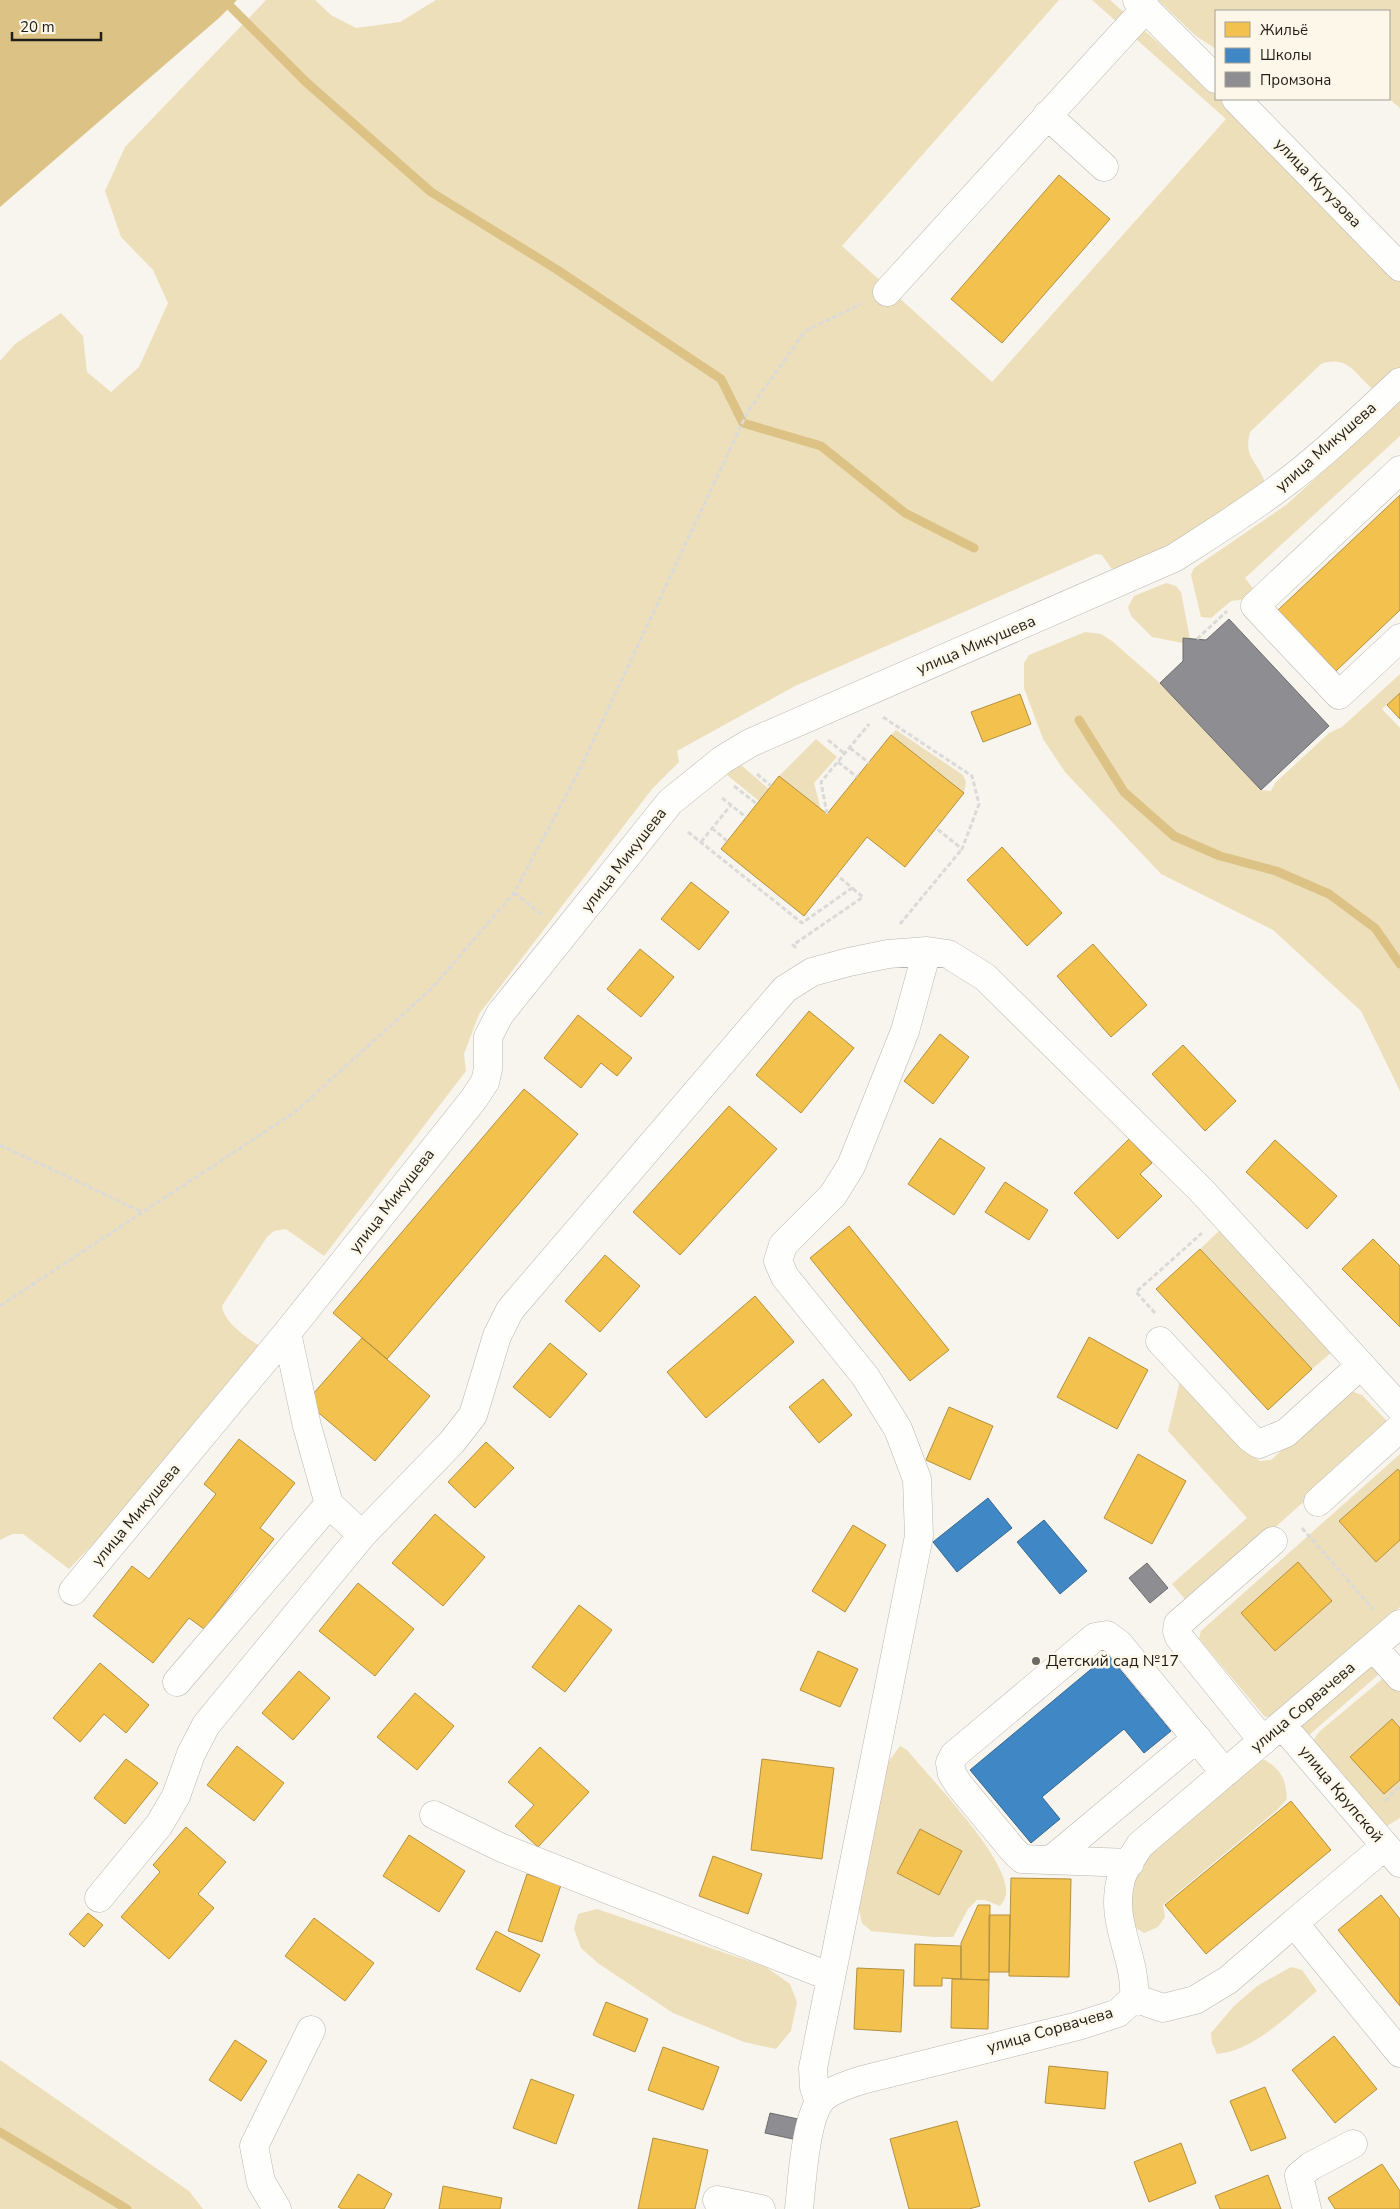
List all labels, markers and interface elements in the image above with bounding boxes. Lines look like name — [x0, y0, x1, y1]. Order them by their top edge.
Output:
scale bar — [12, 10, 101, 42]
legend — [1215, 10, 1390, 100]
text: 20 m — [20, 17, 55, 37]
text: Жильё — [1260, 20, 1308, 40]
text: Школы — [1260, 45, 1312, 65]
text: Промзона — [1260, 70, 1331, 90]
street label: улица Кутузова — [1269, 133, 1367, 233]
street label: улица Микушева — [1271, 397, 1381, 497]
street label: улица Микушева — [913, 610, 1039, 680]
street label: улица Микушева — [576, 803, 672, 917]
street label: улица Микушева — [344, 1144, 440, 1258]
street label: улица Микушева — [87, 1459, 185, 1571]
place label: Детский сад №17 — [1046, 1650, 1179, 1672]
marker: Детский сад №17 — [1030, 1655, 1042, 1667]
street label: улица Сорвачева — [1246, 1657, 1360, 1757]
street label: улица Крупской — [1294, 1741, 1388, 1847]
street label: улица Сорвачева — [984, 2001, 1116, 2059]

